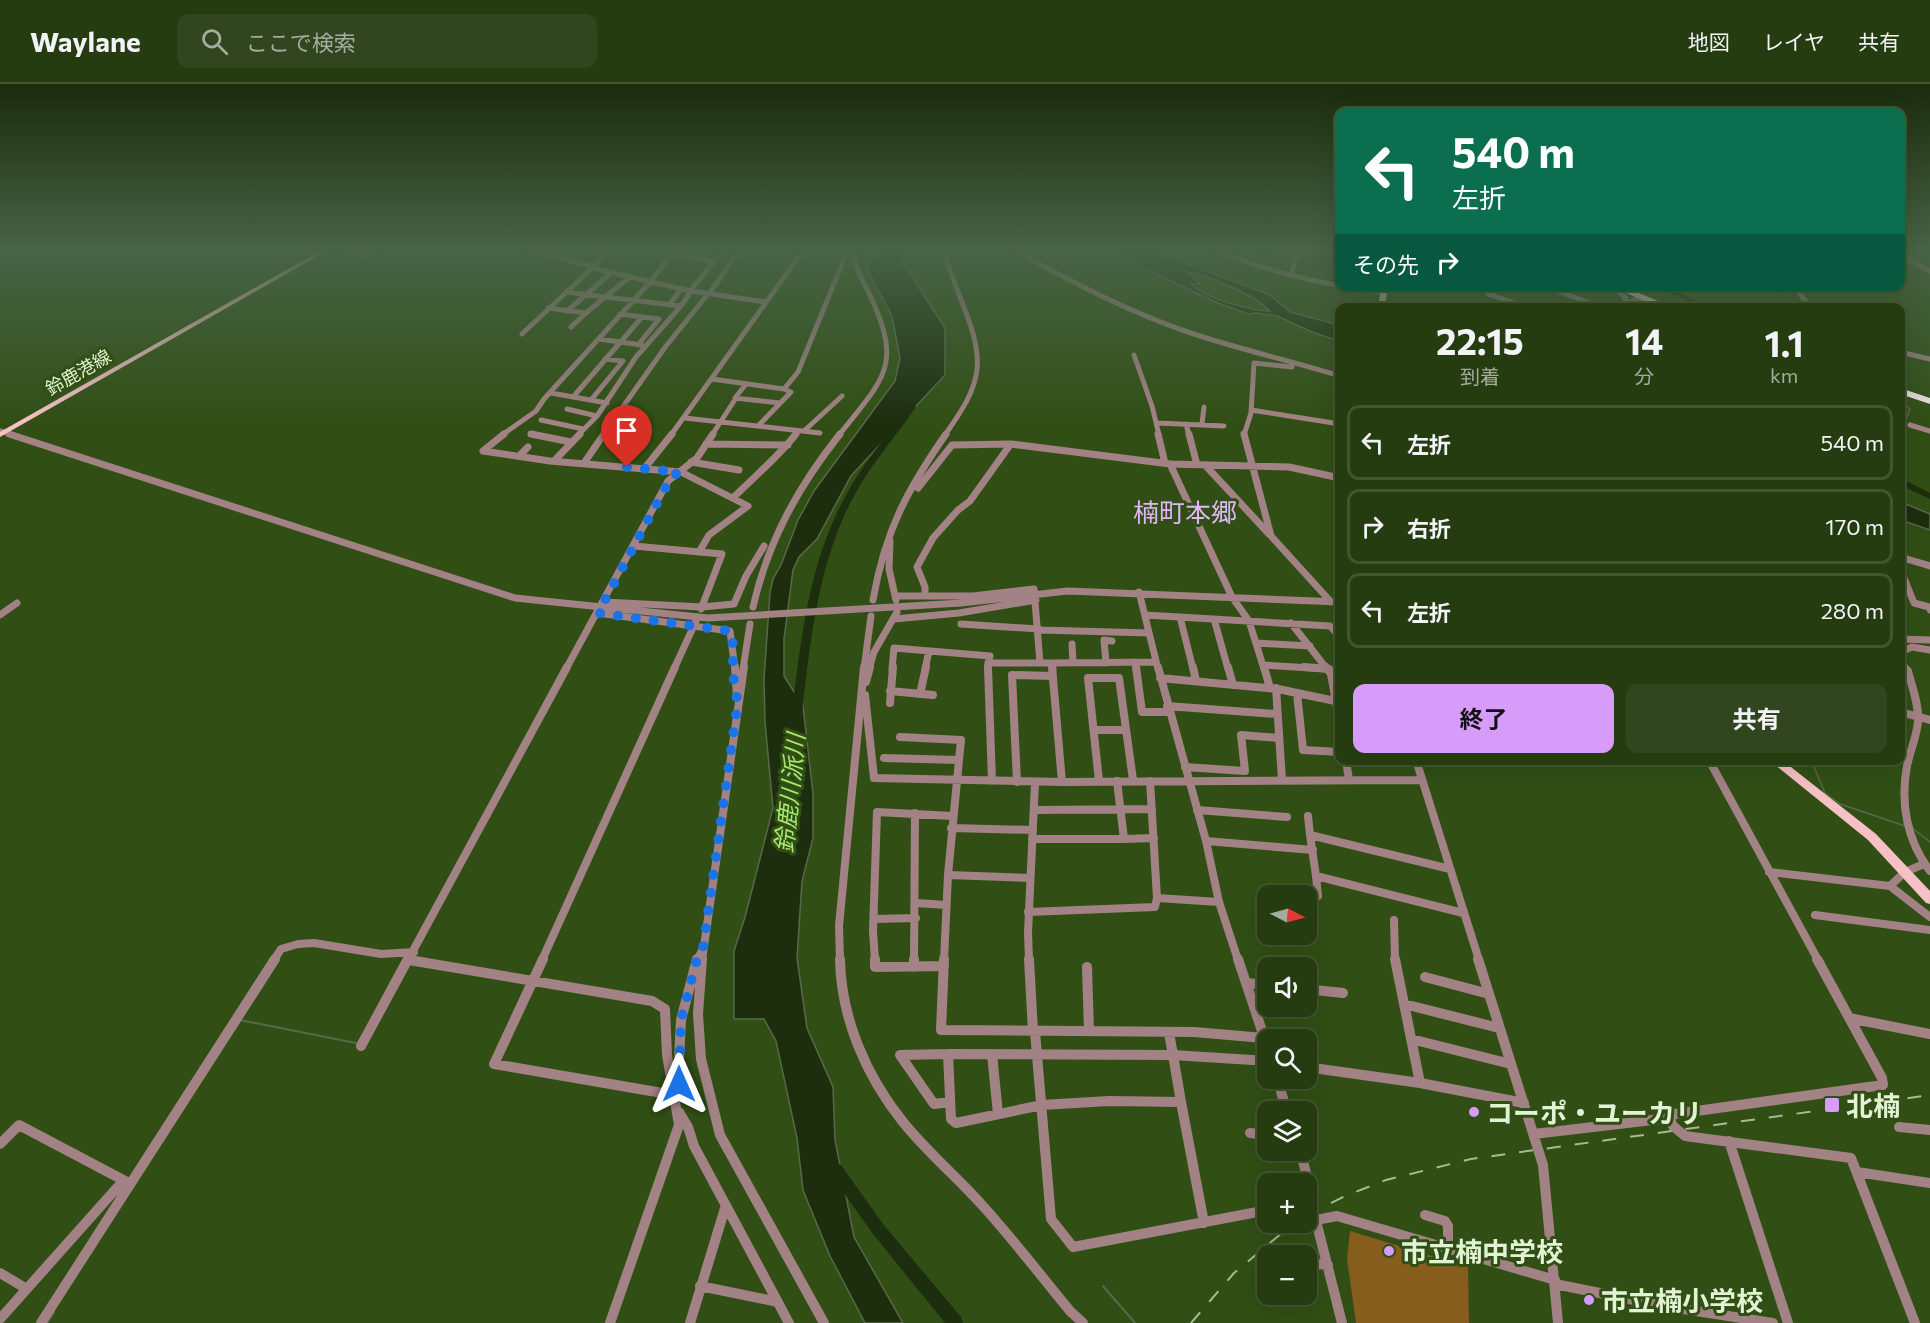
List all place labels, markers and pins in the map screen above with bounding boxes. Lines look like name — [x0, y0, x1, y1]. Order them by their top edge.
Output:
pin — [601, 405, 652, 467]
place label: 北楠 — [1846, 1089, 1900, 1122]
place label: コーポ・ユーカリ — [1486, 1096, 1702, 1129]
marker: 北楠 — [1823, 1096, 1841, 1114]
marker: コーポ・ユーカリ — [1467, 1105, 1481, 1119]
place label: 市立楠中学校 — [1401, 1235, 1563, 1268]
marker: 市立楠中学校 — [1382, 1244, 1396, 1258]
place label: 市立楠小学校 — [1601, 1284, 1763, 1317]
marker: 市立楠小学校 — [1582, 1293, 1596, 1307]

